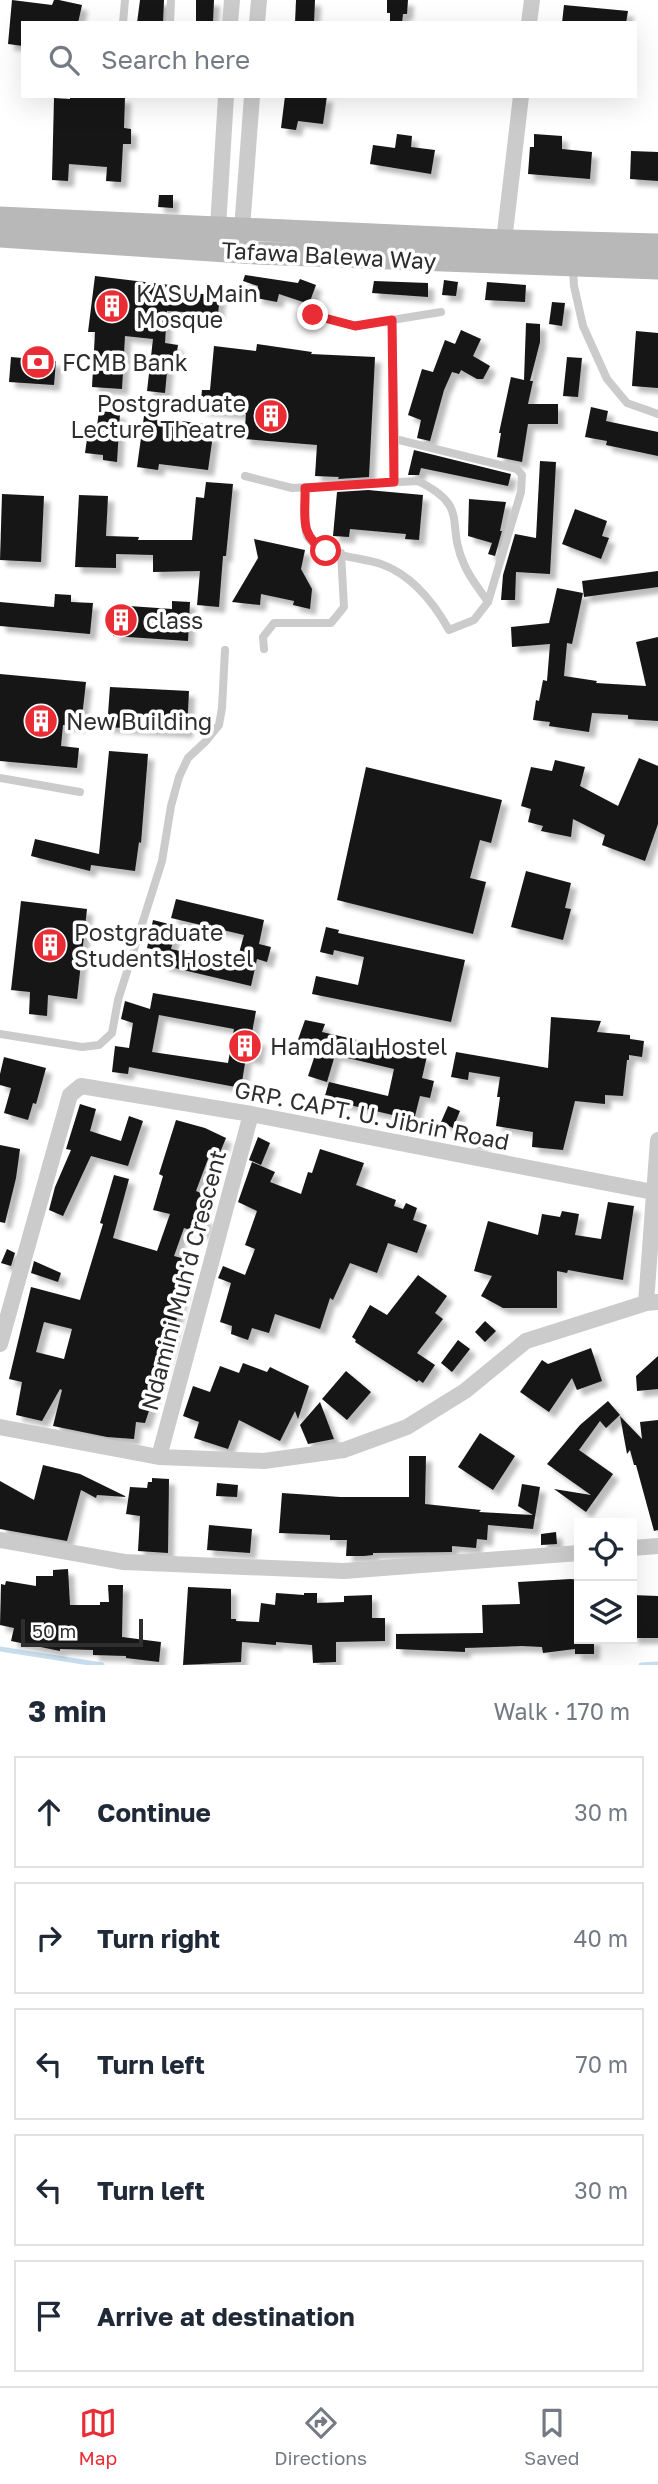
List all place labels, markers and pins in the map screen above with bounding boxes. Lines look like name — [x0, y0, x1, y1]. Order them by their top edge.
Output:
place label: KASU Main Mosque — [136, 279, 258, 333]
building icon: KASU Main Mosque — [93, 287, 131, 325]
bank icon: FCMB Bank — [19, 343, 57, 381]
place label: FCMB Bank — [62, 348, 188, 376]
place label: Postgraduate Lecture Theatre — [71, 389, 246, 443]
building icon: Postgraduate Lecture Theatre — [252, 397, 290, 435]
building icon: class — [102, 601, 140, 639]
place label: class — [146, 606, 203, 634]
building icon: New Building — [22, 702, 60, 740]
place label: New Building — [66, 707, 212, 735]
place label: Postgraduate Students Hostel — [74, 918, 253, 972]
building icon: Postgraduate Students Hostel — [31, 926, 69, 964]
building icon: Hamdala Hostel — [226, 1027, 264, 1065]
place label: Hamdala Hostel — [270, 1032, 447, 1060]

